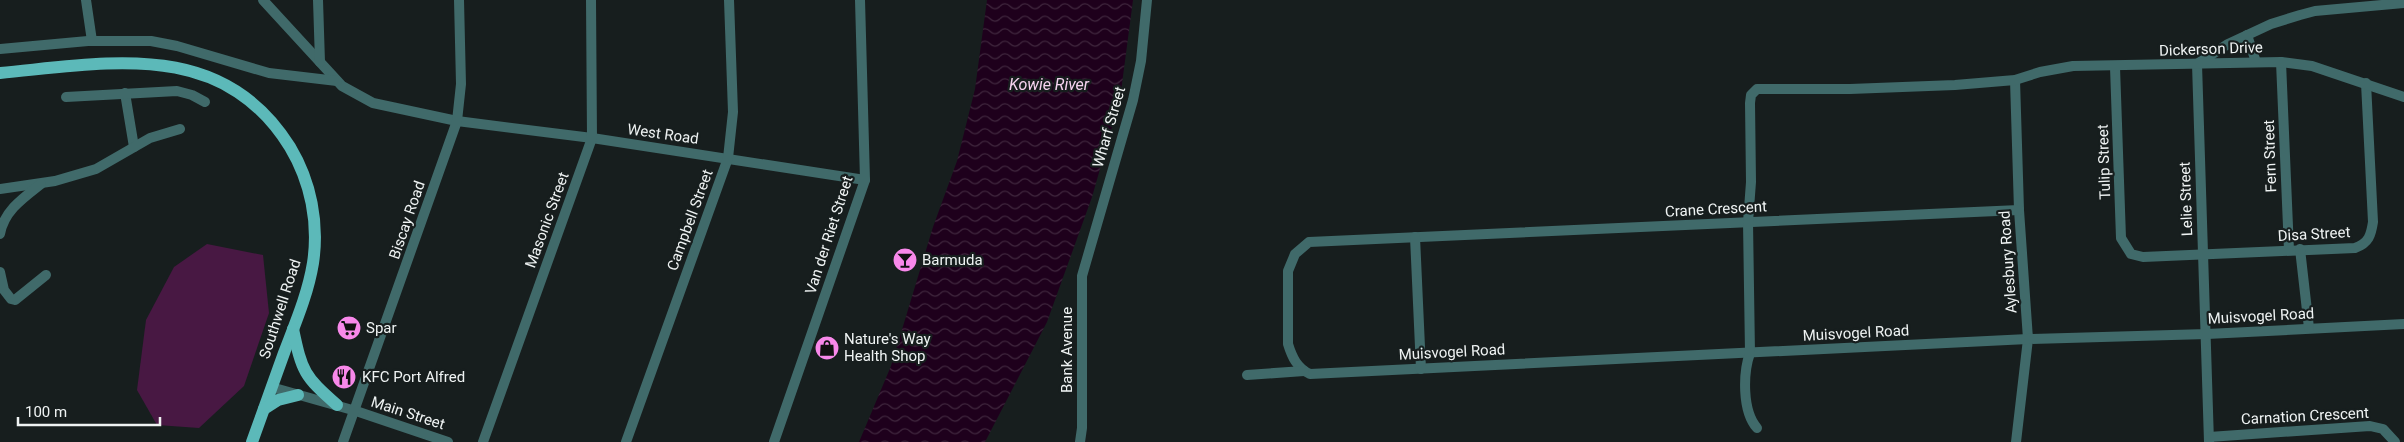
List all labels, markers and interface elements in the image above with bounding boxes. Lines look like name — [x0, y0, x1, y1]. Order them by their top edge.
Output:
street label: Dickerson Drive — [2159, 38, 2263, 60]
water label: Kowie River — [1009, 75, 1090, 94]
street label: Wharf Street — [1089, 84, 1129, 170]
street label: Fern Street — [2260, 119, 2280, 193]
street label: West Road — [626, 120, 700, 148]
street label: Tulip Street — [2094, 124, 2114, 200]
street label: Lelie Street — [2176, 161, 2196, 237]
street label: Campbell Street — [663, 167, 717, 273]
street label: Masonic Street — [521, 170, 573, 270]
street label: Van der Riet Street — [801, 173, 857, 297]
street label: Biscay Road — [385, 178, 429, 262]
street label: Crane Crescent — [1665, 197, 1768, 221]
street label: Aylesbury Road — [1995, 210, 2021, 314]
street label: Disa Street — [2277, 223, 2351, 245]
bar icon: Barmuda — [892, 247, 918, 273]
place label: Barmuda — [922, 251, 983, 269]
street label: Southwell Road — [255, 257, 305, 361]
street label: Muisvogel Road — [2207, 304, 2315, 328]
street label: Bank Avenue — [1058, 307, 1076, 393]
supermarket icon: Spar — [336, 315, 362, 341]
place label: Spar — [366, 319, 397, 337]
street label: Muisvogel Road — [1802, 321, 1910, 345]
place label: Nature's Way Health Shop — [844, 330, 931, 365]
shop icon: Nature's Way Health Shop — [814, 335, 840, 361]
street label: Muisvogel Road — [1398, 340, 1506, 364]
restaurant icon: KFC Port Alfred — [331, 364, 357, 390]
place label: KFC Port Alfred — [362, 368, 465, 386]
street label: Main Street — [369, 393, 447, 433]
scale bar — [18, 394, 160, 426]
text: 100 m — [25, 403, 67, 421]
street label: Carnation Crescent — [2241, 404, 2369, 428]

